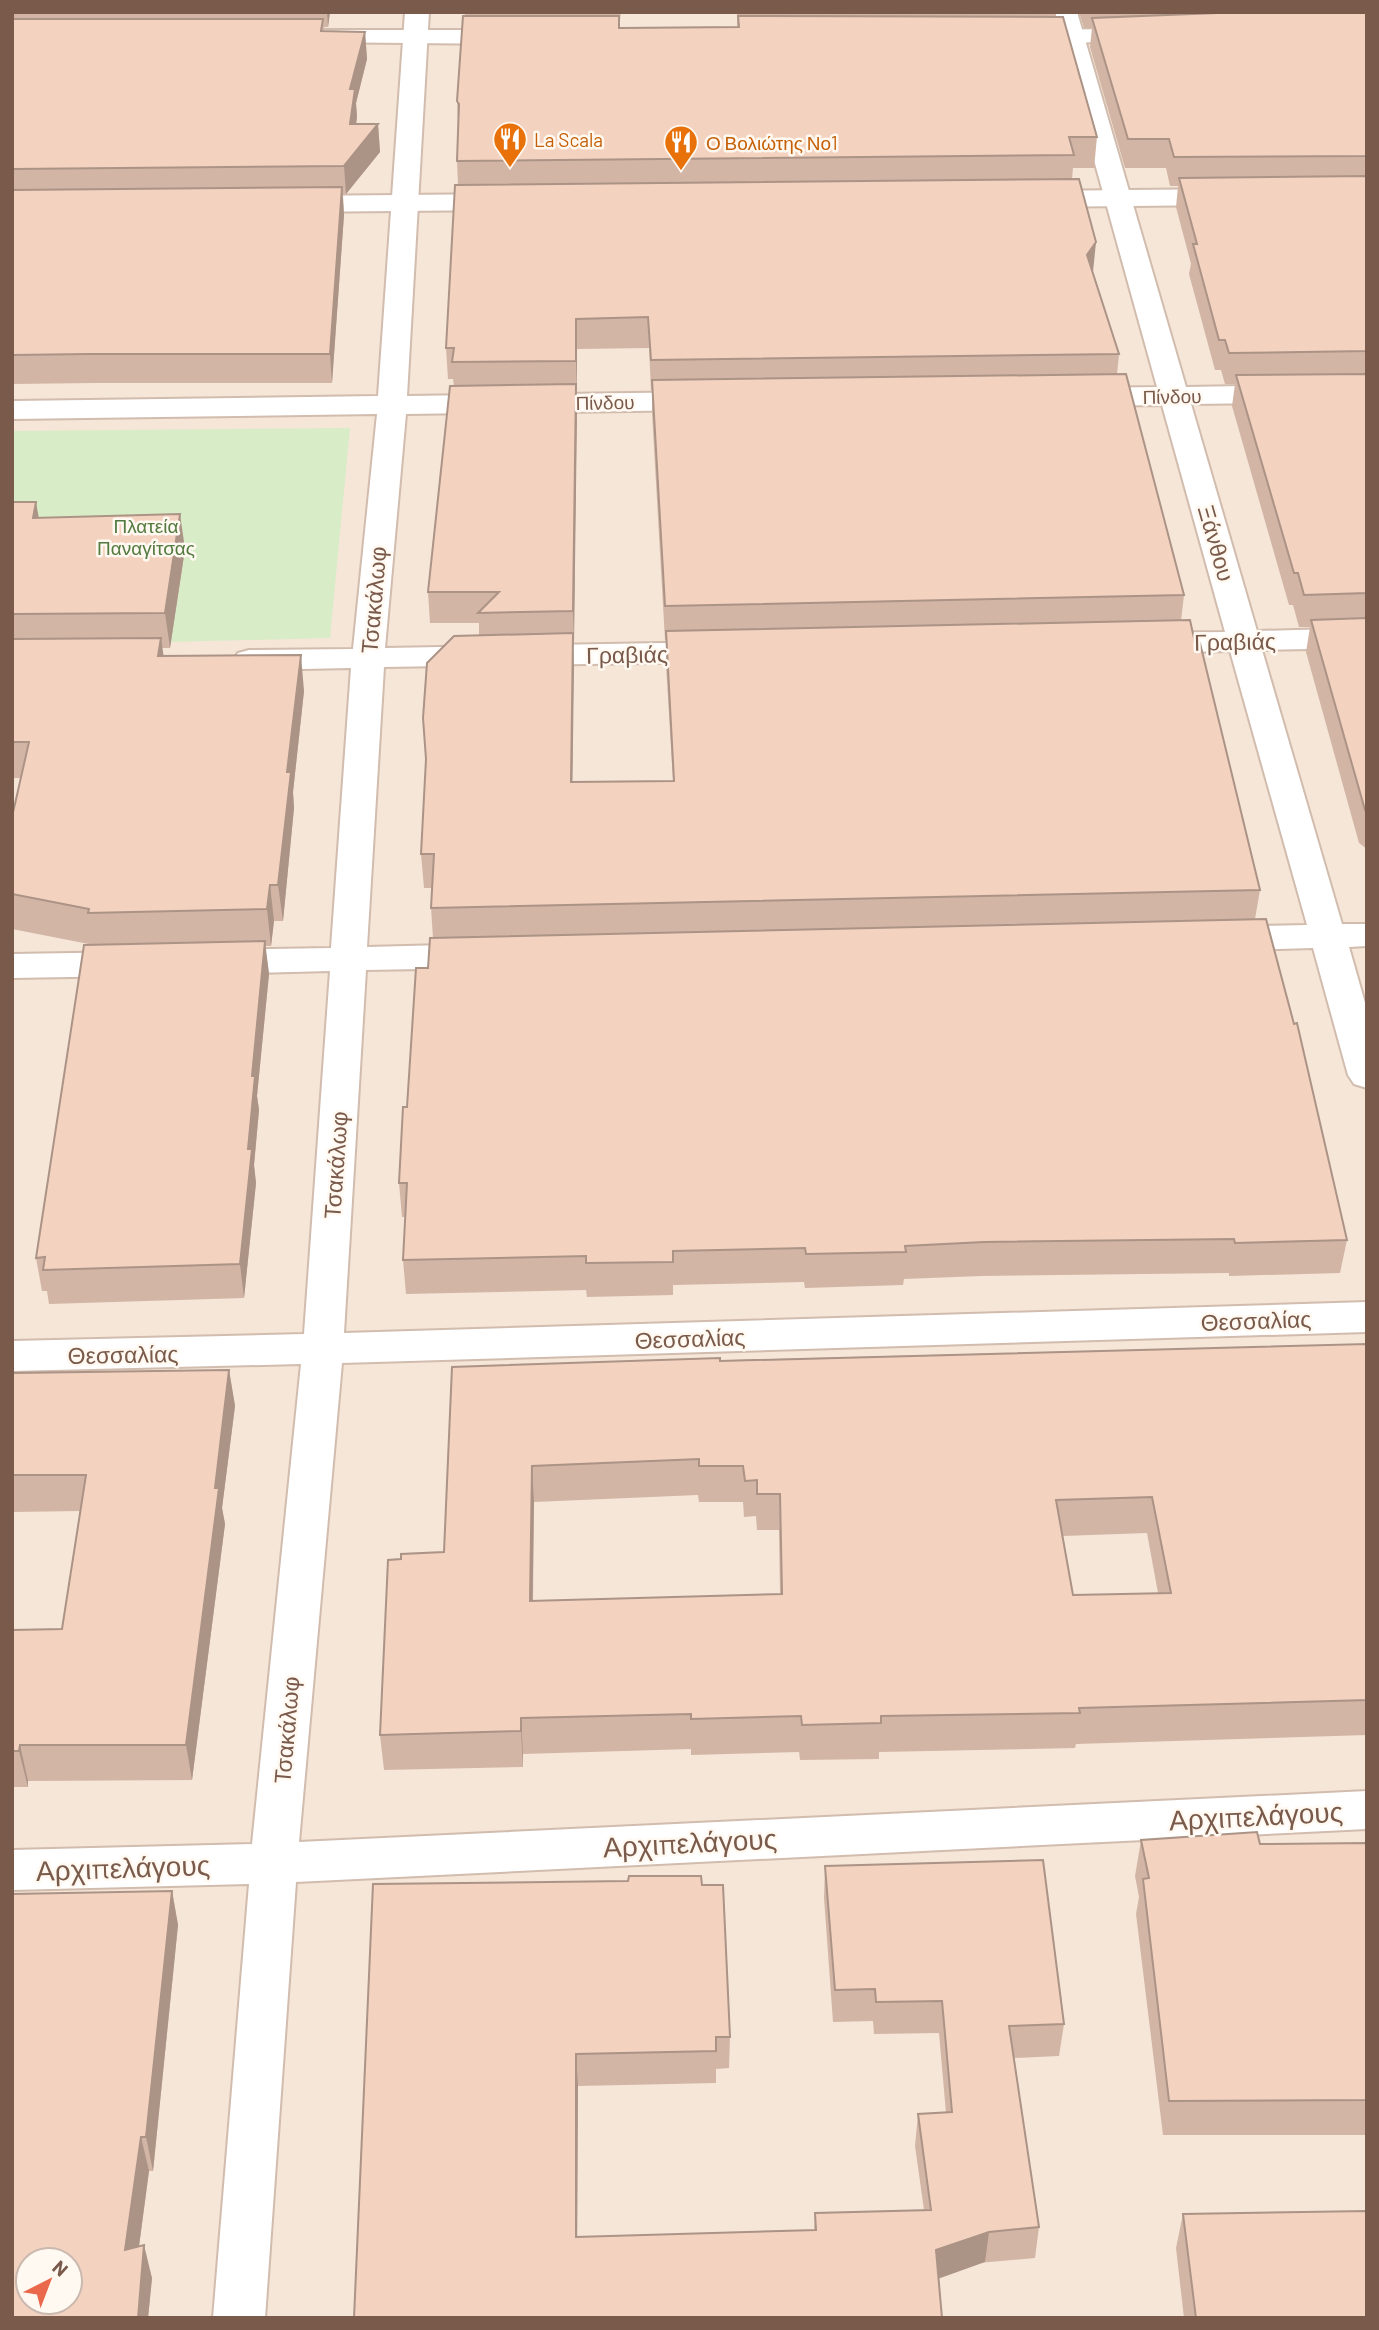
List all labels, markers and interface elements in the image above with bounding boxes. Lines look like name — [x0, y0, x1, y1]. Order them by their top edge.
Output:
restaurant icon: La Scala — [491, 120, 529, 169]
restaurant icon: Ο Βολιώτης Νο1 — [662, 123, 700, 172]
place label: La Scala — [534, 128, 603, 151]
place label: Ο Βολιώτης Νο1 — [706, 131, 838, 154]
street label: Πίνδου — [1142, 384, 1202, 408]
street label: Πίνδου — [575, 390, 635, 414]
street label: Ξάνθου — [1193, 502, 1241, 584]
park label: Πλατεία Παναγίτσας — [97, 514, 195, 559]
street label: Τσακάλωφ — [354, 545, 392, 655]
street label: Γραβιάς — [1194, 626, 1276, 656]
street label: Γραβιάς — [586, 639, 668, 669]
street label: Τσακάλωφ — [317, 1110, 353, 1220]
street label: Θεσσαλίας — [1200, 1304, 1312, 1336]
street label: Θεσσαλίας — [634, 1322, 746, 1354]
street label: Θεσσαλίας — [67, 1339, 179, 1369]
street label: Τσακάλωφ — [267, 1675, 305, 1785]
street label: Αρχιπελάγους — [1168, 1793, 1344, 1837]
street label: Αρχιπελάγους — [602, 1820, 778, 1864]
street label: Αρχιπελάγους — [35, 1847, 211, 1887]
north arrow — [14, 2246, 84, 2316]
text: N — [48, 2255, 73, 2281]

